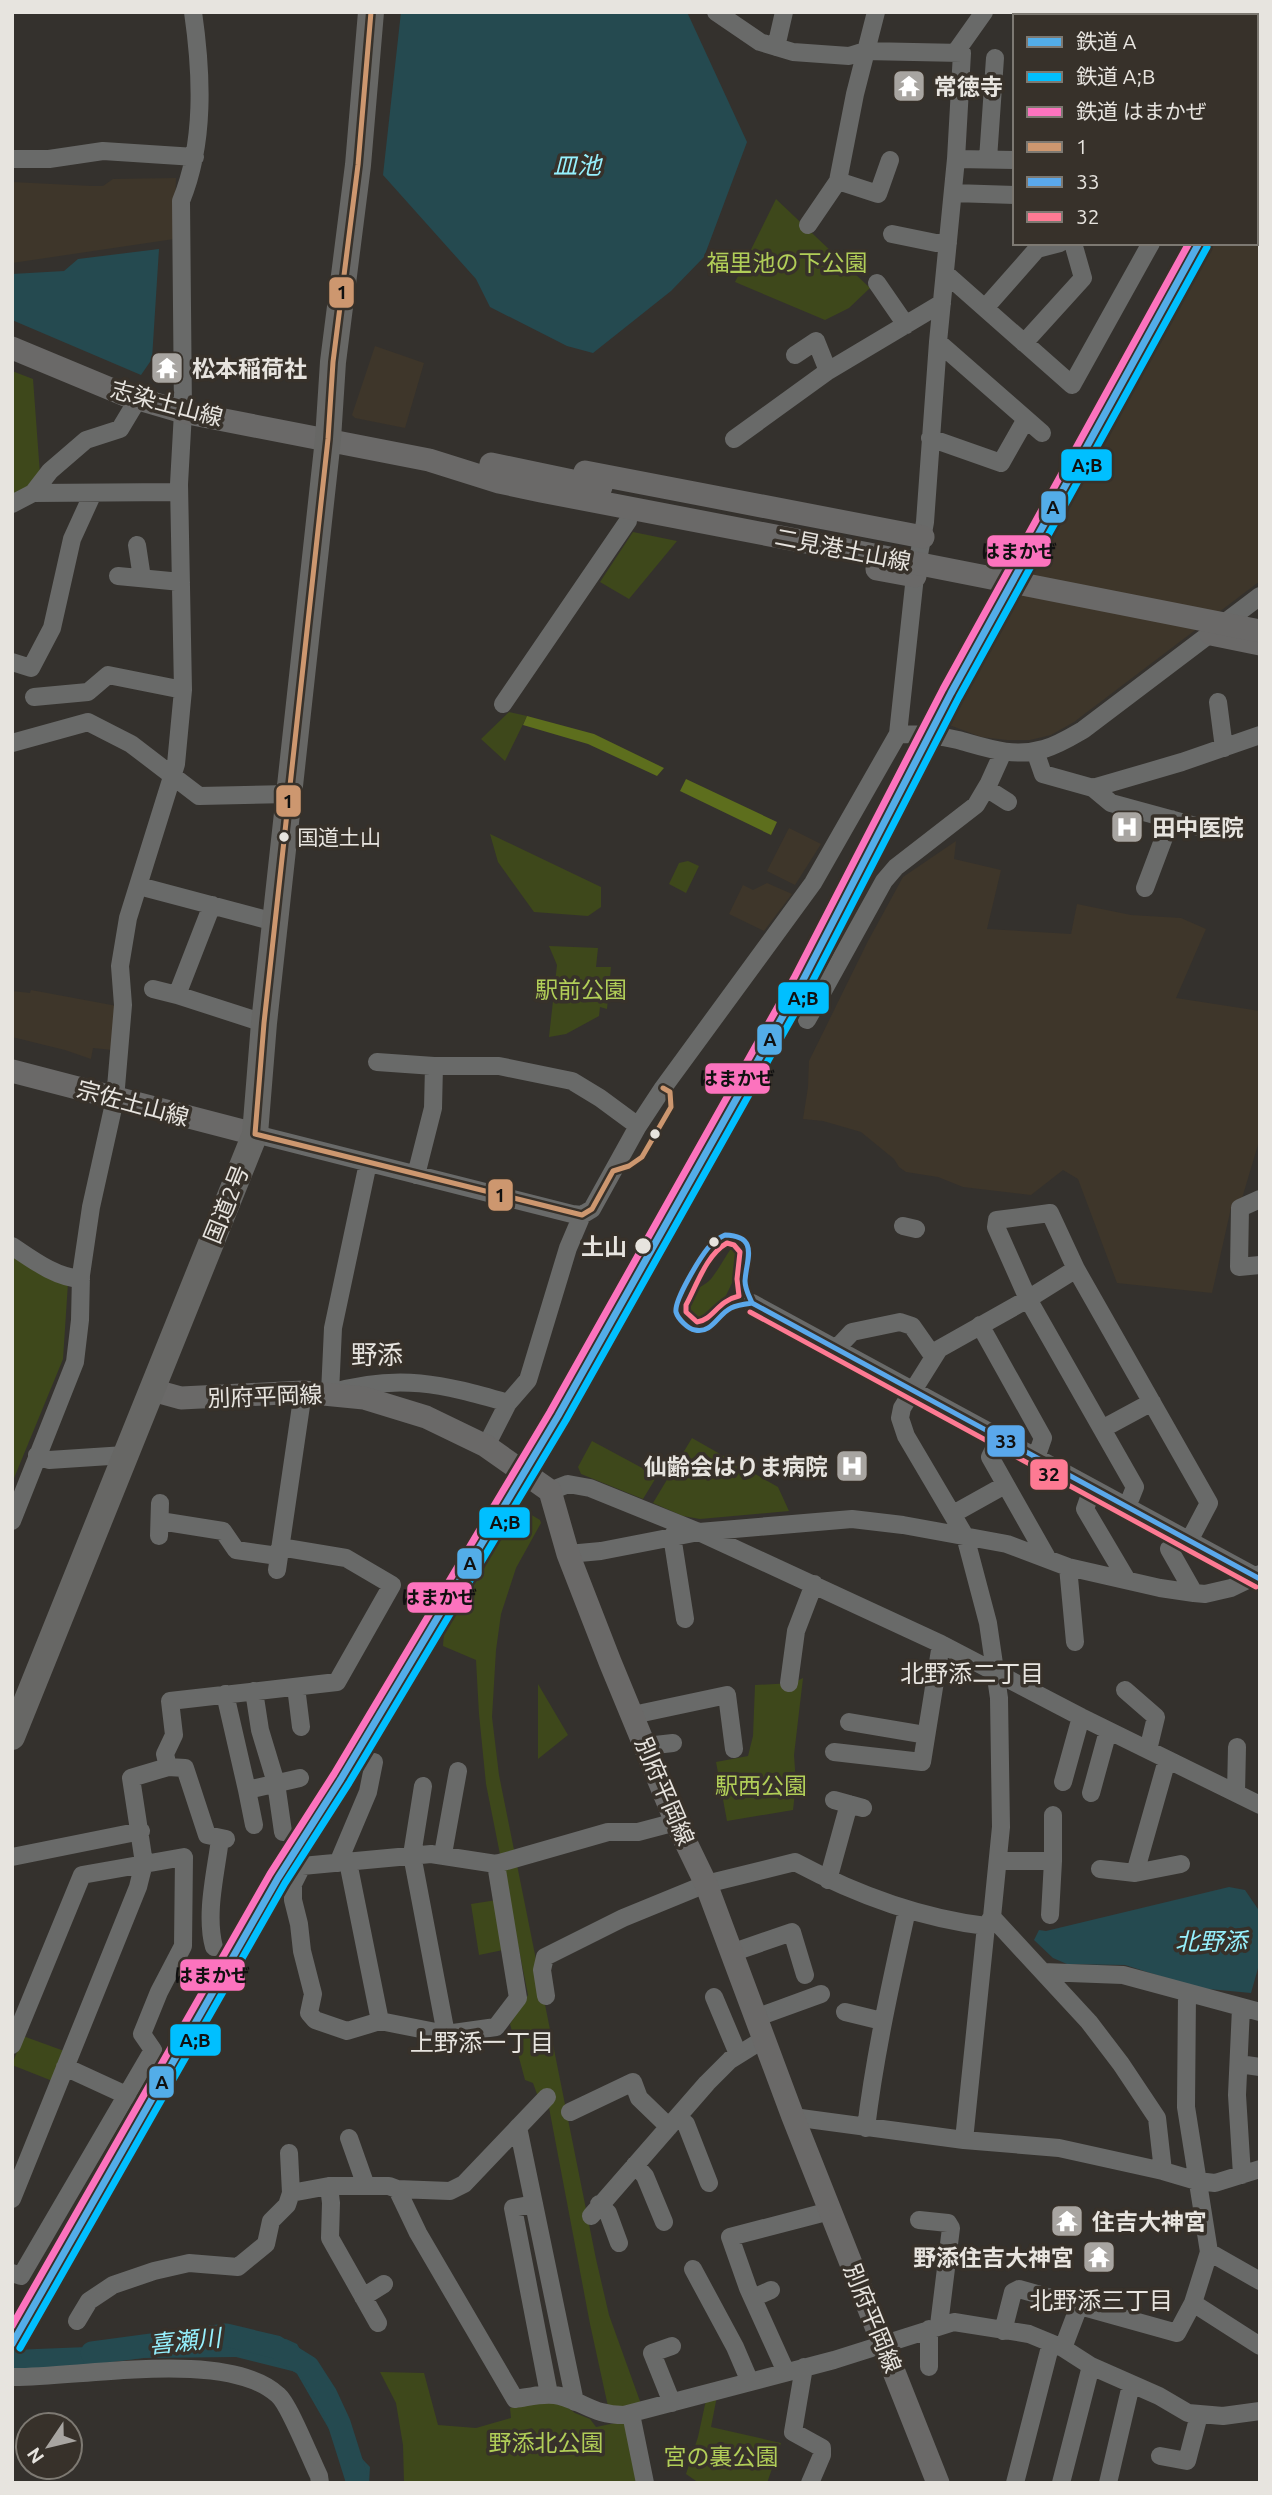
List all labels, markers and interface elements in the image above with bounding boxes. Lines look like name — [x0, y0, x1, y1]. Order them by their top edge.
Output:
legend — [1013, 14, 1258, 245]
text: 鉄道 A — [1076, 29, 1137, 53]
text: 鉄道 A;B — [1076, 64, 1155, 88]
temple icon: 常徳寺 — [890, 67, 928, 105]
place label: 常徳寺 — [934, 74, 1003, 99]
text: 鉄道 はまかぜ — [1076, 99, 1207, 123]
text: 1 — [1076, 134, 1088, 158]
water label: 皿池 — [553, 152, 603, 179]
text: 33 — [1076, 169, 1100, 193]
text: 32 — [1076, 204, 1100, 228]
park label: 福里池の下公園 — [707, 250, 868, 275]
line badge: 1 — [328, 276, 355, 309]
text: 1 — [337, 281, 347, 303]
temple icon: 松本稲荷社 — [148, 349, 186, 387]
place label: 松本稲荷社 — [192, 356, 307, 381]
street label: 志染土山線 — [108, 376, 226, 430]
line badge: A;B — [1060, 448, 1113, 482]
text: A;B — [1072, 454, 1102, 476]
line badge: A — [1040, 490, 1067, 524]
text: A — [1046, 496, 1060, 518]
street label: 二見港土山線 — [773, 524, 913, 574]
line badge: はまかぜ — [986, 534, 1052, 568]
text: はまかぜ — [981, 540, 1057, 562]
line badge: 1 — [275, 784, 302, 818]
text: 1 — [283, 790, 293, 812]
hospital icon: 田中医院 — [1108, 808, 1146, 846]
place label: 田中医院 — [1152, 815, 1244, 840]
place label: 国道土山 — [297, 825, 381, 849]
marker: 国道土山 — [277, 830, 291, 844]
park label: 駅前公園 — [535, 977, 627, 1002]
line badge: A;B — [777, 981, 830, 1015]
text: A;B — [788, 987, 818, 1009]
line badge: A — [756, 1023, 783, 1056]
text: A — [763, 1028, 777, 1050]
line badge: はまかぜ — [704, 1062, 771, 1095]
text: はまかぜ — [699, 1067, 775, 1089]
street label: 宗佐土山線 — [74, 1076, 192, 1130]
unlabelled marker — [648, 1127, 662, 1141]
street label: 国道2号 — [199, 1161, 253, 1247]
line badge: 1 — [487, 1178, 514, 1212]
text: 1 — [495, 1184, 505, 1206]
place label: 土山 — [581, 1234, 627, 1259]
unlabelled marker — [707, 1235, 721, 1249]
marker: 土山 — [633, 1236, 653, 1256]
district label: 野添 — [351, 1340, 403, 1369]
street label: 別府平岡線 — [207, 1382, 323, 1410]
line badge: 33 — [986, 1424, 1026, 1458]
text: 33 — [995, 1430, 1017, 1452]
hospital icon: 仙齢会はりま病院 — [833, 1447, 871, 1485]
place label: 仙齢会はりま病院 — [644, 1454, 828, 1479]
line badge: 32 — [1029, 1458, 1069, 1491]
text: 32 — [1038, 1463, 1060, 1485]
line badge: A;B — [478, 1506, 531, 1539]
text: A;B — [490, 1511, 520, 1533]
line badge: A — [456, 1547, 483, 1580]
text: A — [463, 1552, 477, 1574]
line badge: はまかぜ — [406, 1581, 473, 1614]
text: はまかぜ — [401, 1586, 477, 1608]
district label: 北野添二丁目 — [900, 1660, 1044, 1687]
street label: 別府平岡線 — [631, 1733, 699, 1849]
park label: 駅西公園 — [715, 1773, 807, 1798]
water label: 北野添 — [1175, 1928, 1250, 1955]
line badge: はまかぜ — [179, 1958, 246, 1992]
text: はまかぜ — [174, 1964, 250, 1986]
line badge: A;B — [169, 2023, 222, 2057]
text: A;B — [180, 2029, 210, 2051]
district label: 上野添一丁目 — [410, 2029, 554, 2056]
line badge: A — [148, 2065, 175, 2099]
text: A — [155, 2071, 169, 2093]
temple icon: 住吉大神宮 — [1048, 2202, 1086, 2240]
place label: 住吉大神宮 — [1092, 2209, 1207, 2234]
temple icon: 野添住吉大神宮 — [1080, 2238, 1118, 2276]
place label: 野添住吉大神宮 — [913, 2245, 1074, 2270]
street label: 別府平岡線 — [840, 2260, 906, 2376]
district label: 北野添三丁目 — [1029, 2287, 1173, 2314]
water label: 喜瀬川 — [148, 2323, 225, 2358]
north arrow — [14, 2411, 84, 2481]
park label: 野添北公園 — [489, 2430, 604, 2455]
text: N — [22, 2444, 48, 2468]
park label: 宮の裏公園 — [664, 2444, 779, 2469]

